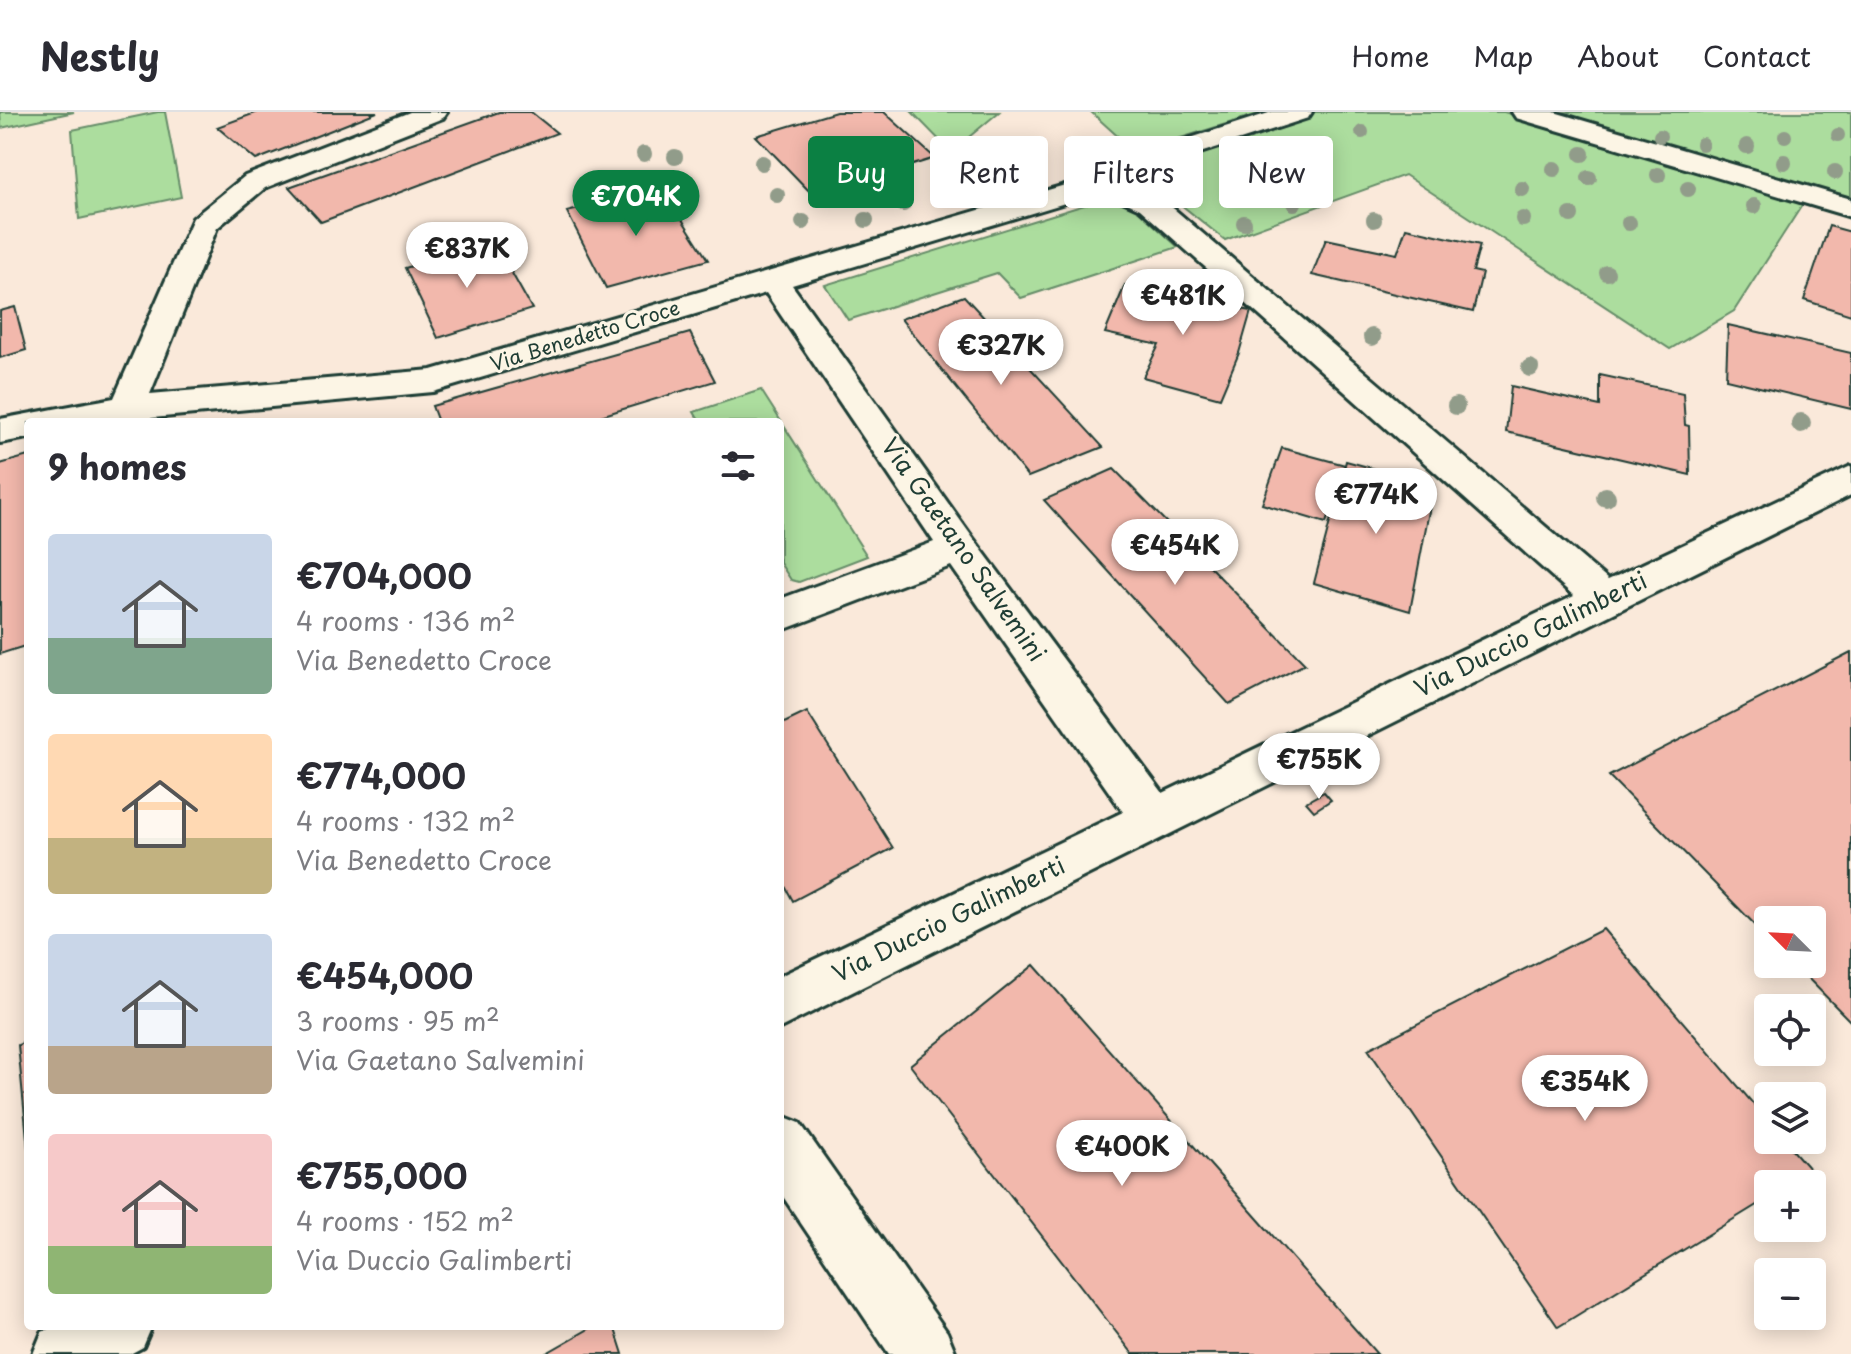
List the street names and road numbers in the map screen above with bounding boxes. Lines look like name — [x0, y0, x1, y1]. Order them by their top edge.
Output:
street label: Via Benedetto Croce — [486, 292, 683, 378]
street label: Via Gaetano Salvemini — [873, 429, 1056, 668]
street label: Via Duccio Galimberti — [1408, 561, 1653, 705]
street label: Via Duccio Galimberti — [826, 846, 1071, 990]

